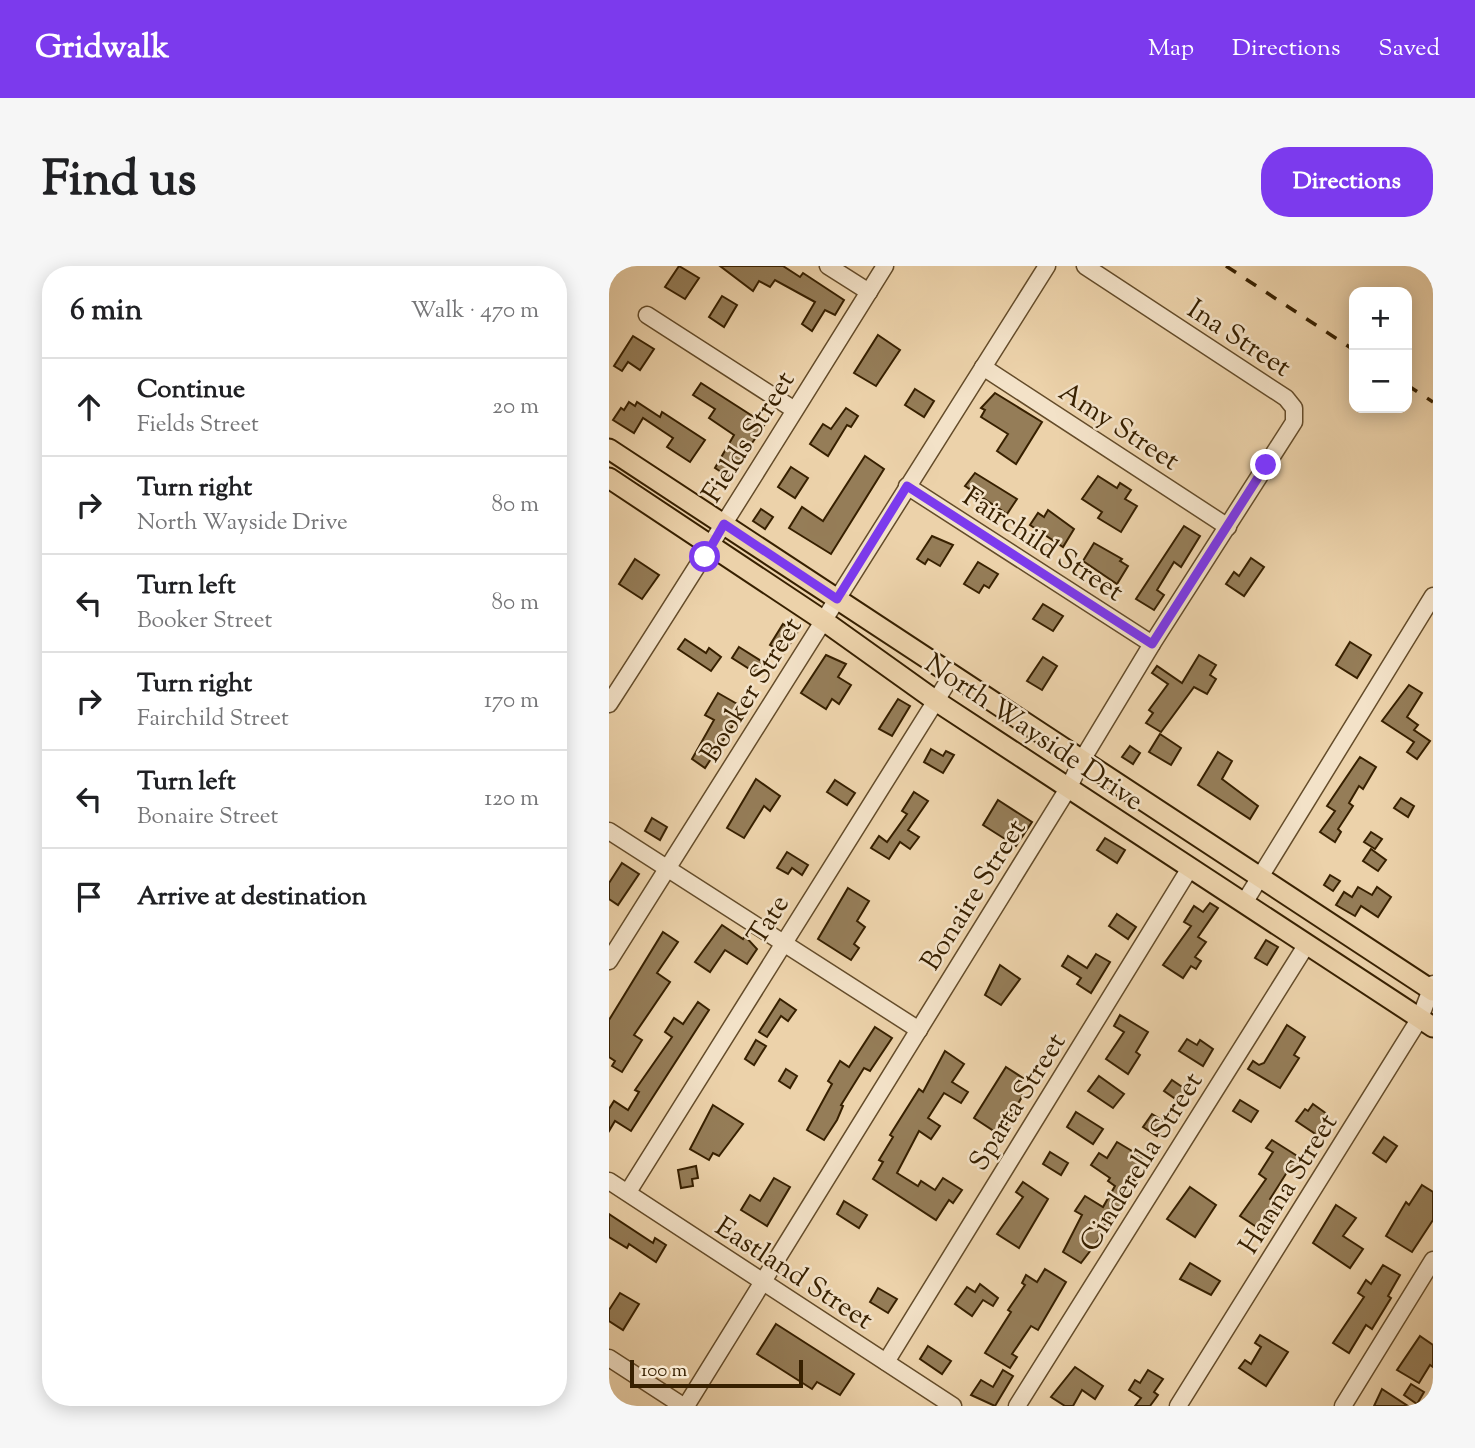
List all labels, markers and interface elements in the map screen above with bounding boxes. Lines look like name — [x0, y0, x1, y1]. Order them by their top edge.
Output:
text: Gridwalk — [35, 25, 169, 73]
text: Map — [1148, 32, 1194, 66]
text: Directions — [1232, 32, 1340, 66]
text: Saved — [1378, 32, 1440, 66]
text: Find us — [42, 147, 196, 217]
button: Directions — [1261, 147, 1433, 217]
map controls — [1349, 287, 1412, 413]
button: + — [1349, 287, 1412, 350]
text: 6 min — [70, 290, 142, 333]
street label: Ina Street — [1178, 291, 1299, 388]
text: Walk · 470 m — [411, 295, 539, 328]
button: − — [1349, 350, 1412, 413]
street label: Fields Street — [693, 364, 806, 511]
text: Continue — [137, 372, 245, 409]
street label: Amy Street — [1050, 373, 1187, 482]
icon: ahead — [70, 388, 108, 426]
text: 20 m — [492, 391, 539, 424]
text: Fields Street — [137, 409, 259, 442]
route end — [1250, 449, 1281, 480]
text: Turn right — [137, 470, 252, 507]
street label: Fairchild Street — [954, 478, 1131, 613]
icon: right — [70, 486, 108, 524]
text: 80 m — [491, 489, 539, 522]
text: North Wayside Drive — [137, 507, 348, 540]
route start — [689, 541, 720, 572]
text: Turn left — [137, 568, 236, 605]
icon: left — [70, 584, 108, 622]
text: 80 m — [491, 587, 539, 620]
text: Booker Street — [137, 605, 272, 638]
street label: Booker Street — [692, 610, 813, 771]
street label: North Wayside Drive — [916, 645, 1151, 822]
text: Turn right — [137, 666, 252, 703]
icon: right — [70, 682, 108, 720]
text: 170 m — [484, 685, 539, 718]
text: Fairchild Street — [137, 703, 289, 736]
text: Turn left — [137, 764, 236, 801]
icon: left — [70, 780, 108, 818]
text: 120 m — [484, 783, 539, 816]
text: Bonaire Street — [137, 801, 278, 834]
street label: Bonaire Street — [912, 812, 1037, 979]
icon: arrive — [70, 878, 108, 916]
text: Arrive at destination — [137, 879, 367, 916]
street label: Tate — [739, 888, 800, 953]
street label: Sparta Street — [960, 1025, 1077, 1179]
street label: Cinderella Street — [1071, 1065, 1214, 1260]
street label: Hanna Street — [1230, 1106, 1349, 1263]
street label: Eastland Street — [706, 1208, 881, 1341]
scale bar — [630, 1357, 803, 1389]
text: 100 m — [641, 1358, 687, 1385]

